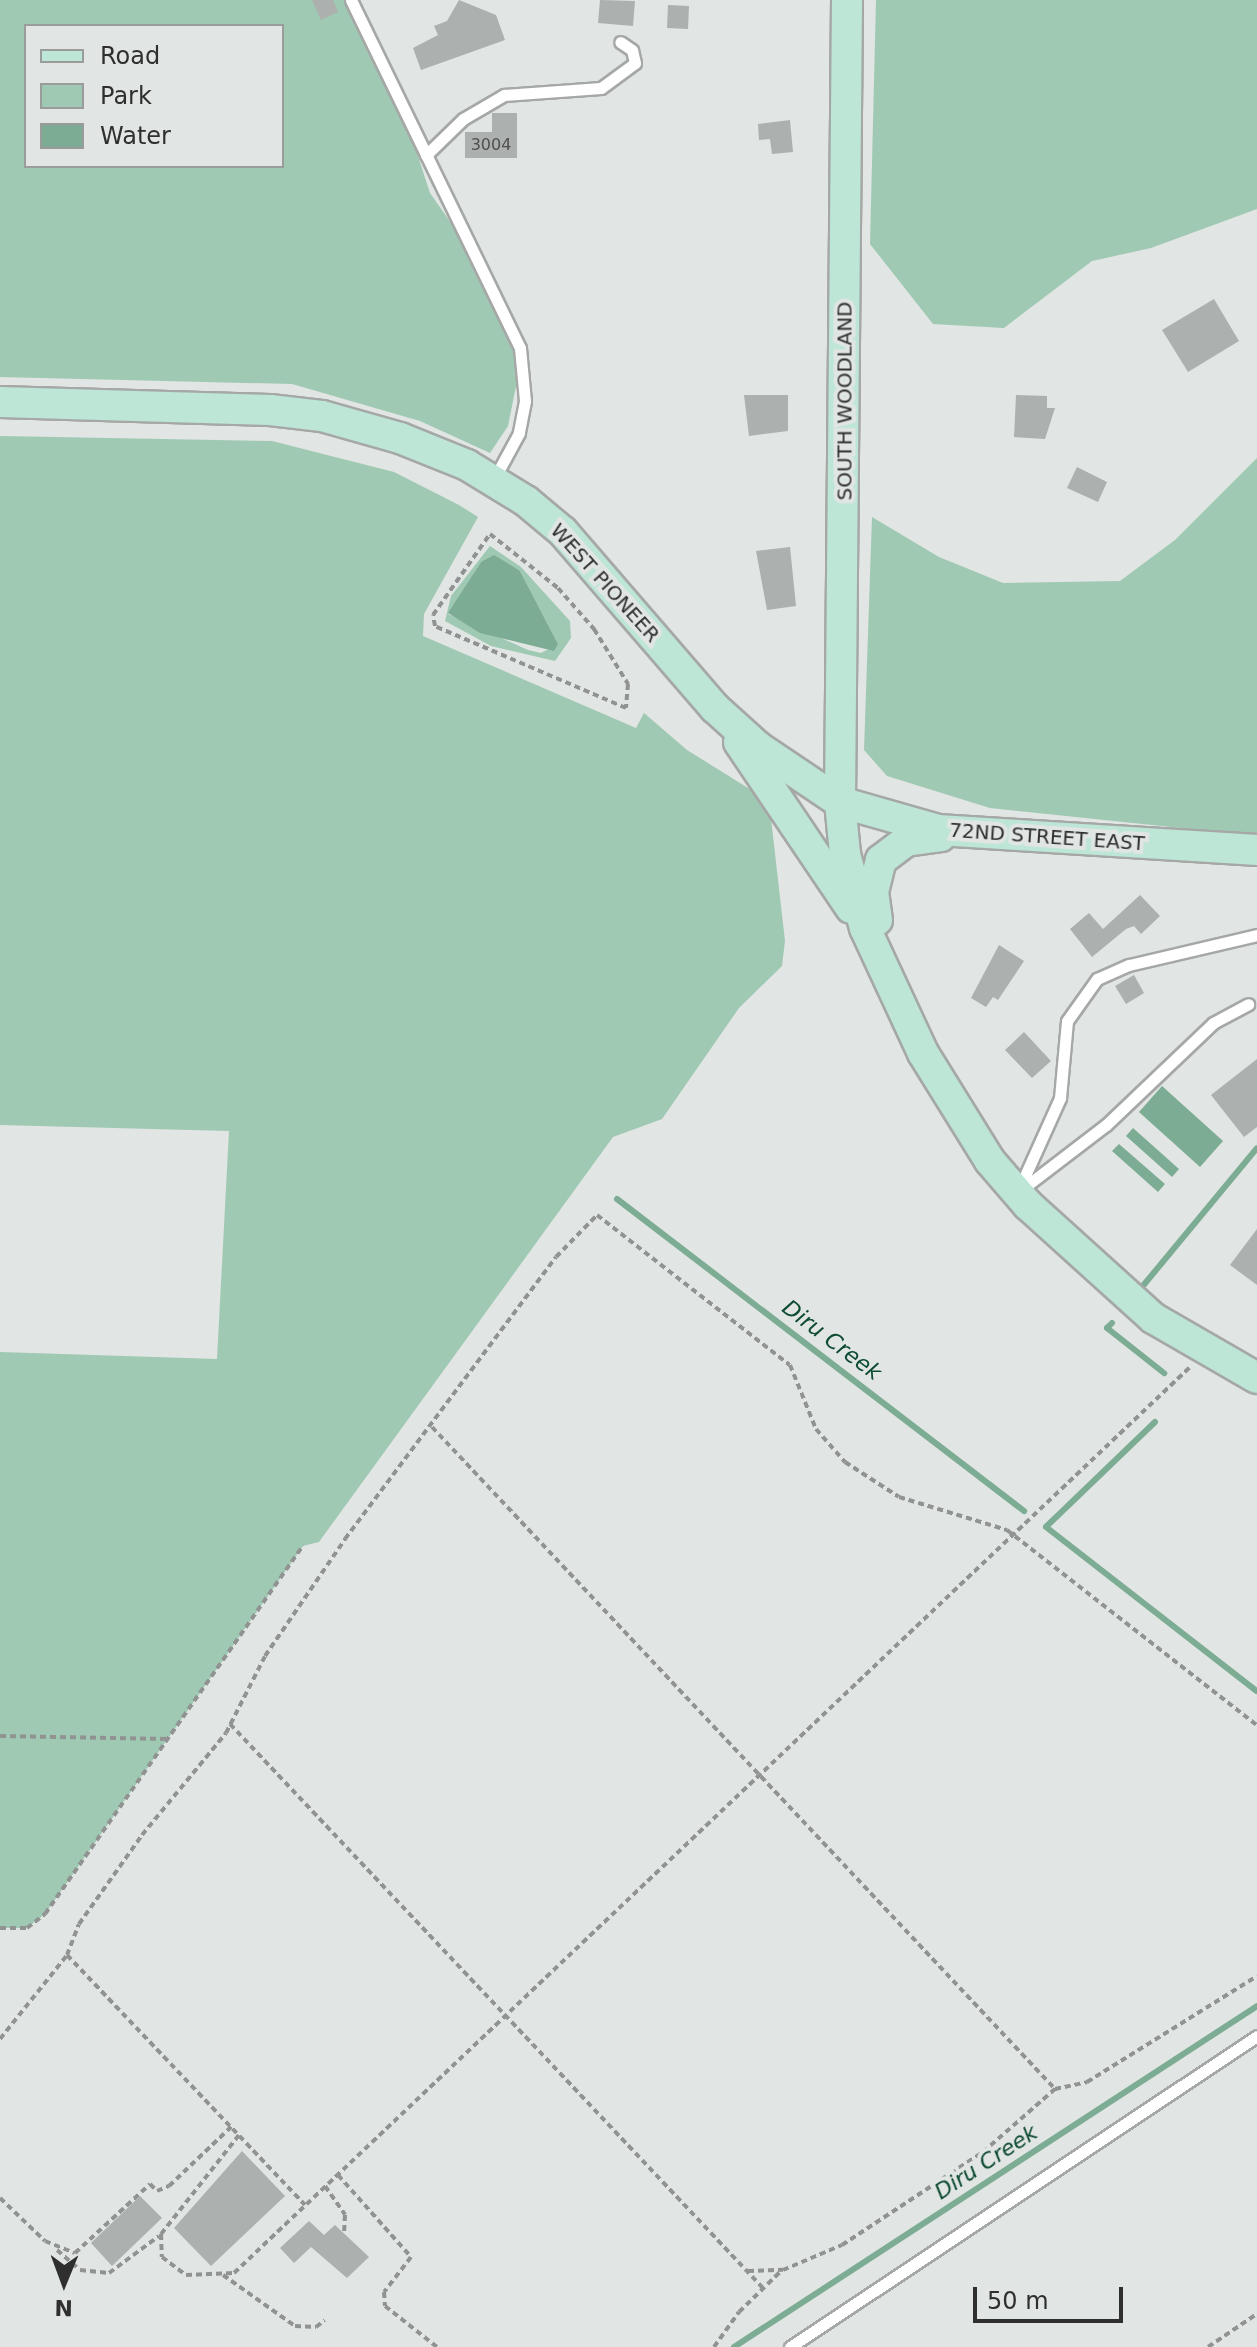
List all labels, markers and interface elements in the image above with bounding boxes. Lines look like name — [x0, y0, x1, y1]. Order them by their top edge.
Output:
legend — [24, 24, 284, 168]
text: Road — [100, 42, 160, 70]
text: Park — [100, 82, 152, 110]
text: Water — [100, 122, 171, 150]
house number: 3004 — [471, 135, 511, 155]
street label: SOUTH WOODLAND — [833, 302, 857, 500]
street label: WEST PIONEER — [545, 519, 665, 647]
street label: 72ND STREET EAST — [948, 818, 1146, 856]
water label: Diru Creek — [777, 1294, 887, 1386]
water label: Diru Creek — [930, 2119, 1042, 2205]
north arrow — [24, 2243, 104, 2323]
scale bar — [977, 2271, 1127, 2321]
text: 50 m — [987, 2287, 1049, 2315]
text: N — [54, 2295, 73, 2320]

